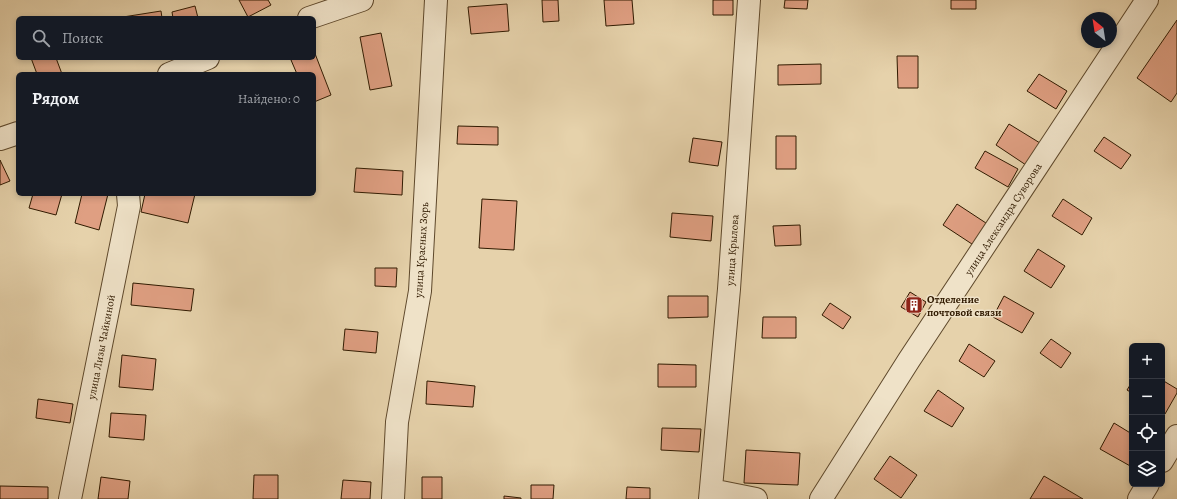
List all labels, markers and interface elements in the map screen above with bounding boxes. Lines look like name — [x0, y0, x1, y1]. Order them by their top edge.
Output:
north arrow — [1081, 12, 1117, 48]
search box — [16, 16, 316, 60]
icon: search — [30, 27, 52, 49]
text: Поиск — [62, 28, 103, 48]
text: Рядом — [32, 87, 79, 110]
text: Найдено: 0 — [238, 90, 300, 107]
street label: улица Александра Суворова — [961, 159, 1046, 279]
street label: улица Красных Зорь — [411, 202, 432, 299]
street label: улица Крылова — [722, 213, 743, 287]
place label: Отделение почтовой связи — [927, 292, 1002, 320]
street label: улица Лизы Чайкиной — [84, 293, 119, 402]
building icon: Отделение почтовой связи — [904, 295, 924, 315]
map controls — [1129, 343, 1165, 487]
button: + — [1129, 343, 1165, 379]
button: − — [1129, 379, 1165, 415]
button: locate — [1129, 415, 1165, 451]
button: layers — [1129, 451, 1165, 487]

